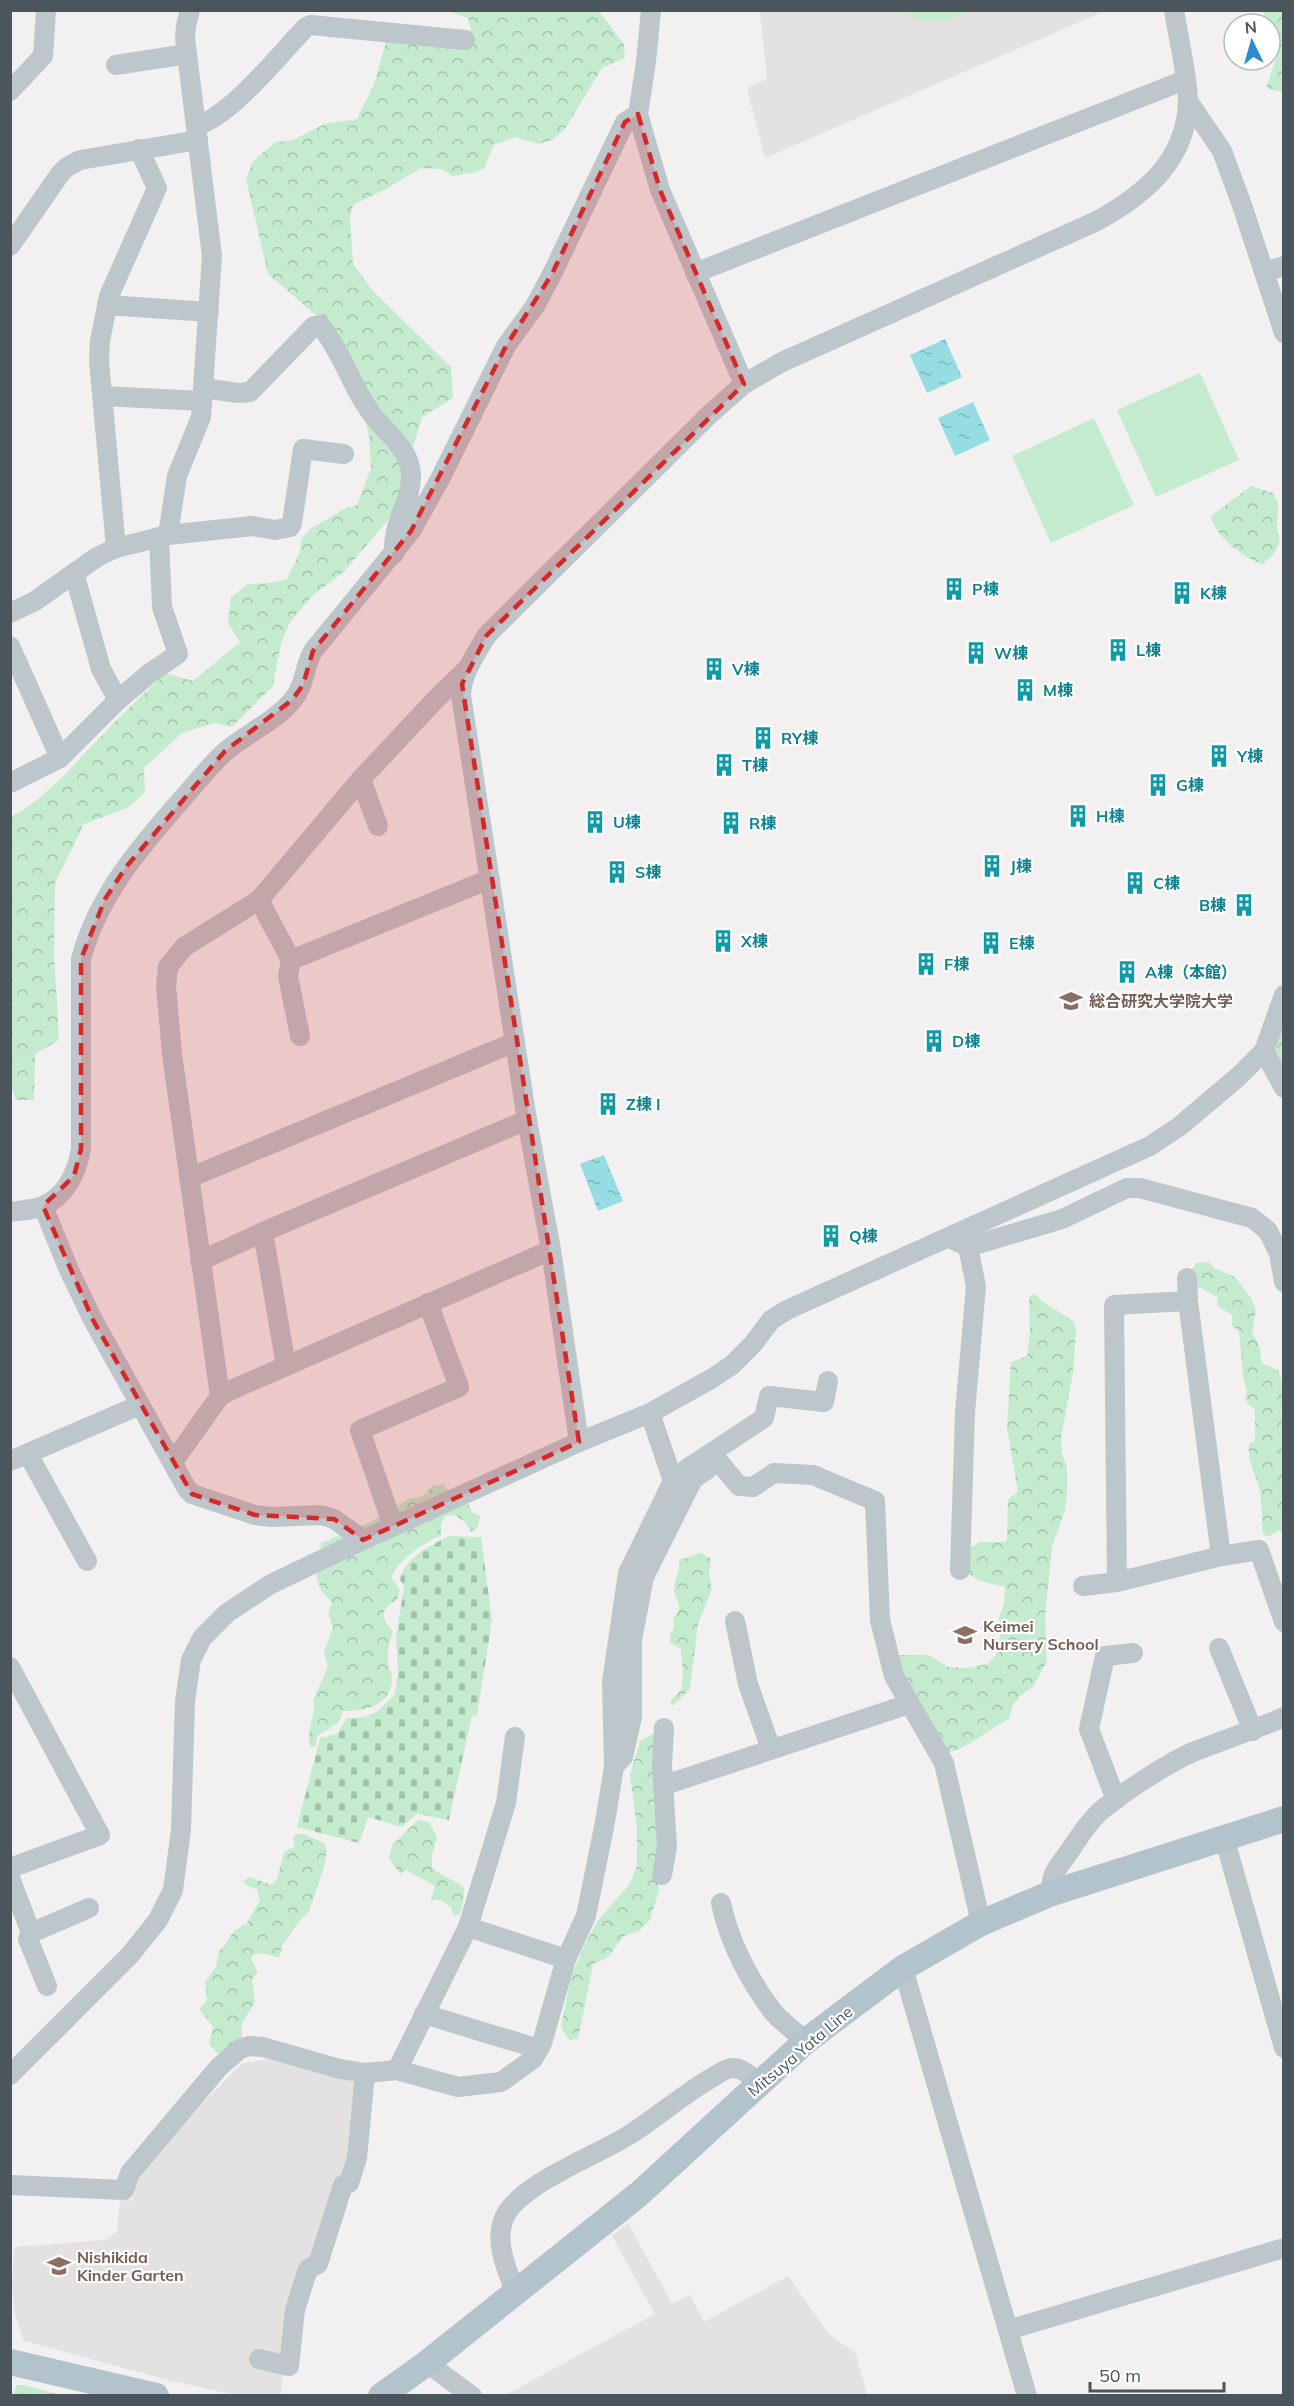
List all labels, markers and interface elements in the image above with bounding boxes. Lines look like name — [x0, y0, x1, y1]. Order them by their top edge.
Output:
north arrow — [1222, 12, 1282, 72]
text: N — [1244, 17, 1258, 38]
building icon: P棟 — [941, 576, 967, 602]
place label: P棟 — [972, 579, 999, 599]
building icon: K棟 — [1169, 580, 1195, 606]
place label: K棟 — [1200, 583, 1227, 603]
building icon: L棟 — [1105, 637, 1131, 663]
building icon: W棟 — [963, 640, 989, 666]
place label: L棟 — [1136, 640, 1161, 660]
place label: W棟 — [994, 643, 1028, 663]
building icon: V棟 — [701, 656, 727, 682]
place label: V棟 — [731, 659, 760, 679]
building icon: M棟 — [1012, 677, 1038, 703]
place label: M棟 — [1043, 680, 1073, 700]
building icon: RY棟 — [750, 725, 776, 751]
place label: RY棟 — [781, 728, 818, 748]
building icon: Y棟 — [1206, 743, 1232, 769]
place label: Y棟 — [1236, 746, 1263, 766]
building icon: T棟 — [711, 752, 737, 778]
place label: T棟 — [742, 755, 768, 775]
building icon: G棟 — [1145, 772, 1171, 798]
place label: G棟 — [1176, 775, 1204, 795]
building icon: H棟 — [1065, 803, 1091, 829]
place label: H棟 — [1096, 806, 1124, 826]
building icon: U棟 — [582, 809, 608, 835]
building icon: R棟 — [718, 810, 744, 836]
place label: U棟 — [613, 812, 641, 832]
place label: R棟 — [749, 813, 776, 833]
building icon: J棟 — [979, 853, 1005, 879]
place label: J棟 — [1010, 856, 1032, 876]
building icon: S棟 — [604, 859, 630, 885]
place label: S棟 — [635, 862, 661, 882]
building icon: C棟 — [1122, 870, 1148, 896]
place label: C棟 — [1153, 873, 1180, 893]
building icon: B棟 — [1231, 892, 1257, 918]
place label: B棟 — [1199, 895, 1226, 915]
building icon: X棟 — [710, 928, 736, 954]
building icon: E棟 — [978, 930, 1004, 956]
place label: X棟 — [740, 931, 768, 951]
place label: E棟 — [1009, 933, 1035, 953]
building icon: F棟 — [913, 951, 939, 977]
place label: F棟 — [944, 954, 969, 974]
building icon: A棟（本館） — [1114, 959, 1140, 985]
place label: A棟（本館） — [1145, 962, 1237, 982]
school or university icon: 総合研究大学院大学 — [1058, 988, 1084, 1014]
place label: 総合研究大学院大学 — [1089, 991, 1233, 1011]
building icon: D棟 — [921, 1028, 947, 1054]
place label: D棟 — [952, 1031, 980, 1051]
building icon: Z棟 I — [595, 1091, 621, 1117]
place label: Z棟 I — [626, 1094, 661, 1114]
building icon: Q棟 — [818, 1223, 844, 1249]
place label: Q棟 — [849, 1226, 878, 1246]
place label: Keimei Nursery School — [983, 1616, 1099, 1654]
school or university icon: Keimei Nursery School — [952, 1622, 978, 1648]
street label: Mitsuya Yata Line — [744, 2001, 856, 2101]
place label: Nishikida Kinder Garten — [77, 2247, 184, 2285]
school or university icon: Nishikida Kinder Garten — [46, 2253, 72, 2279]
scale bar — [1090, 2355, 1224, 2393]
text: 50 m — [1099, 2364, 1141, 2387]

